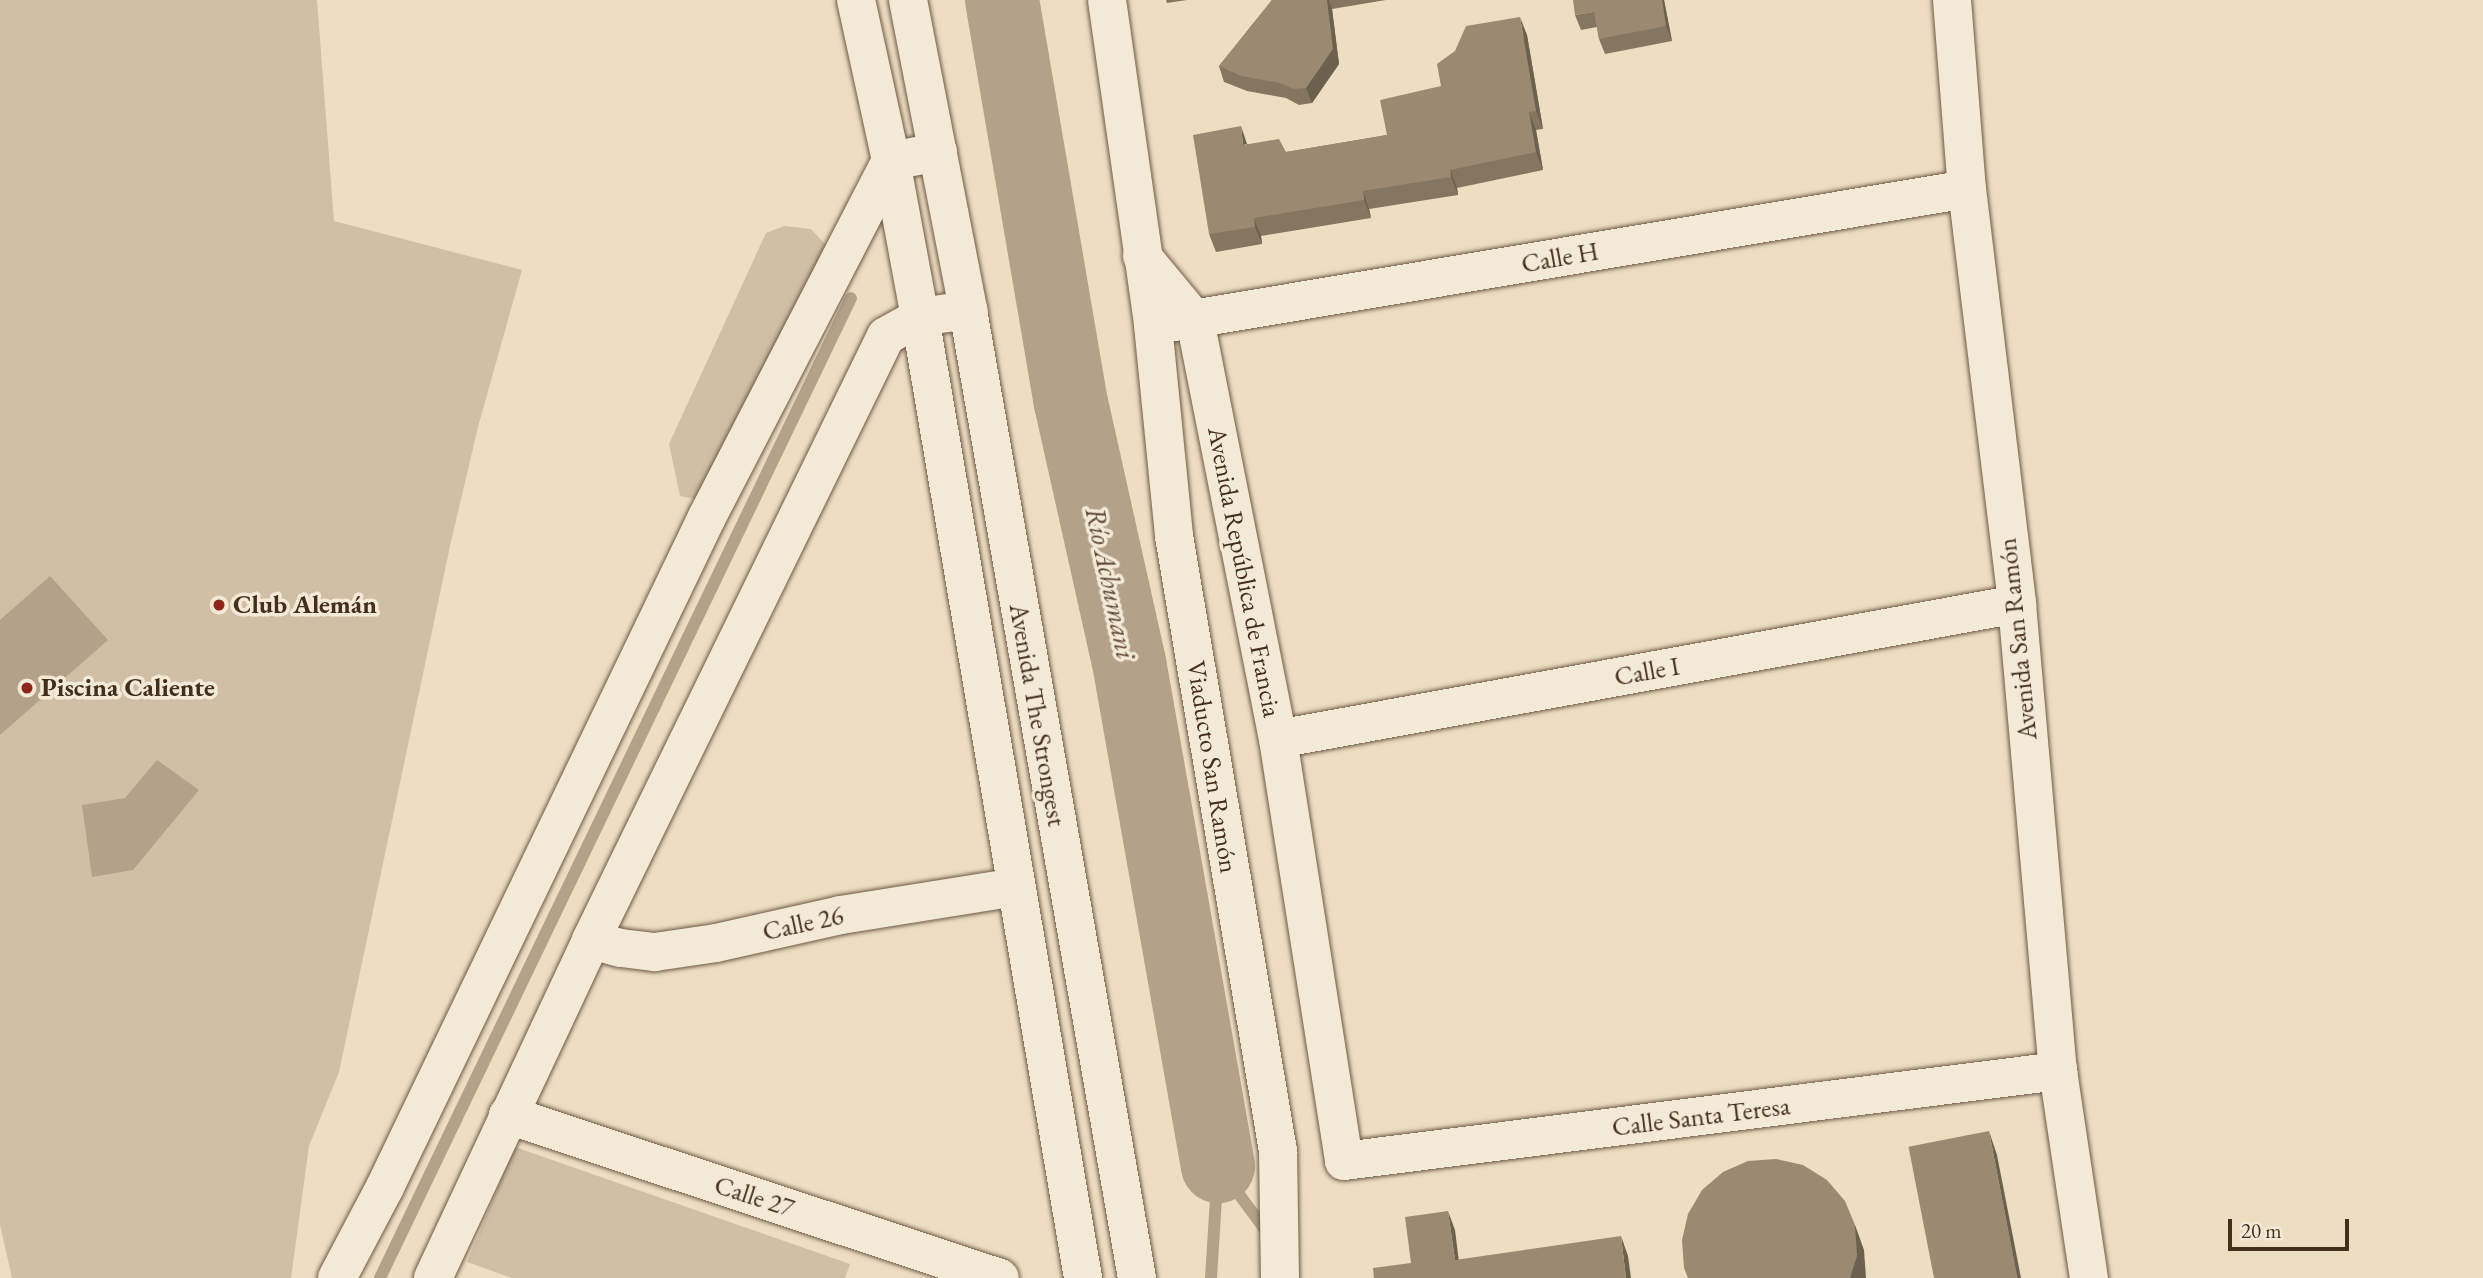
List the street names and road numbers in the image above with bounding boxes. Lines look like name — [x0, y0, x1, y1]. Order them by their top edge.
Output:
street label: Calle H — [1519, 236, 1601, 280]
street label: Avenida República de Francia — [1201, 424, 1287, 720]
street label: Avenida San Ramón — [1992, 536, 2044, 742]
street label: Avenida The Strongest — [1002, 601, 1072, 829]
street label: Calle I — [1612, 651, 1682, 693]
street label: Viaducto San Ramón — [1180, 659, 1244, 875]
street label: Calle 26 — [760, 900, 846, 948]
street label: Calle Santa Teresa — [1610, 1091, 1792, 1143]
street label: Calle 27 — [710, 1170, 798, 1224]

